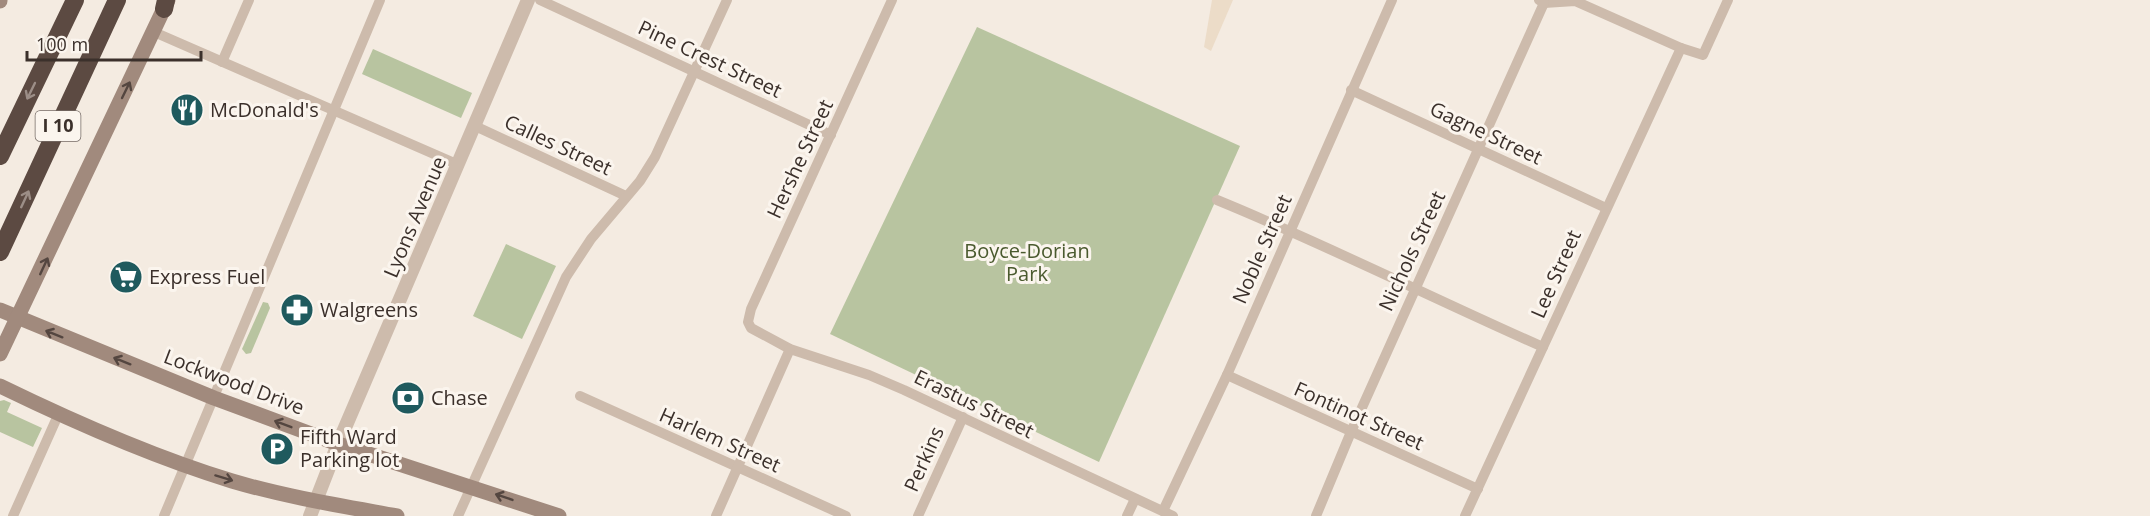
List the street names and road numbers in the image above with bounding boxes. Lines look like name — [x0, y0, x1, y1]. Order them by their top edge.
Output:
street label: Pine Crest Street — [634, 13, 786, 104]
street label: Hershe Street — [760, 95, 839, 223]
street label: Gagne Street — [1426, 95, 1547, 170]
street label: Calles Street — [500, 108, 616, 181]
road number: I 10 — [36, 111, 80, 141]
street label: Lyons Avenue — [377, 152, 452, 282]
street label: Nichols Street — [1372, 186, 1451, 315]
street label: Noble Street — [1225, 190, 1298, 308]
street label: Lee Street — [1524, 225, 1587, 322]
street label: Lockwood Drive — [160, 342, 308, 421]
street label: Erastus Street — [910, 363, 1039, 444]
street label: Fontinot Street — [1290, 375, 1428, 456]
street label: Harlem Street — [655, 401, 785, 478]
street label: Perkins — [897, 422, 950, 496]

